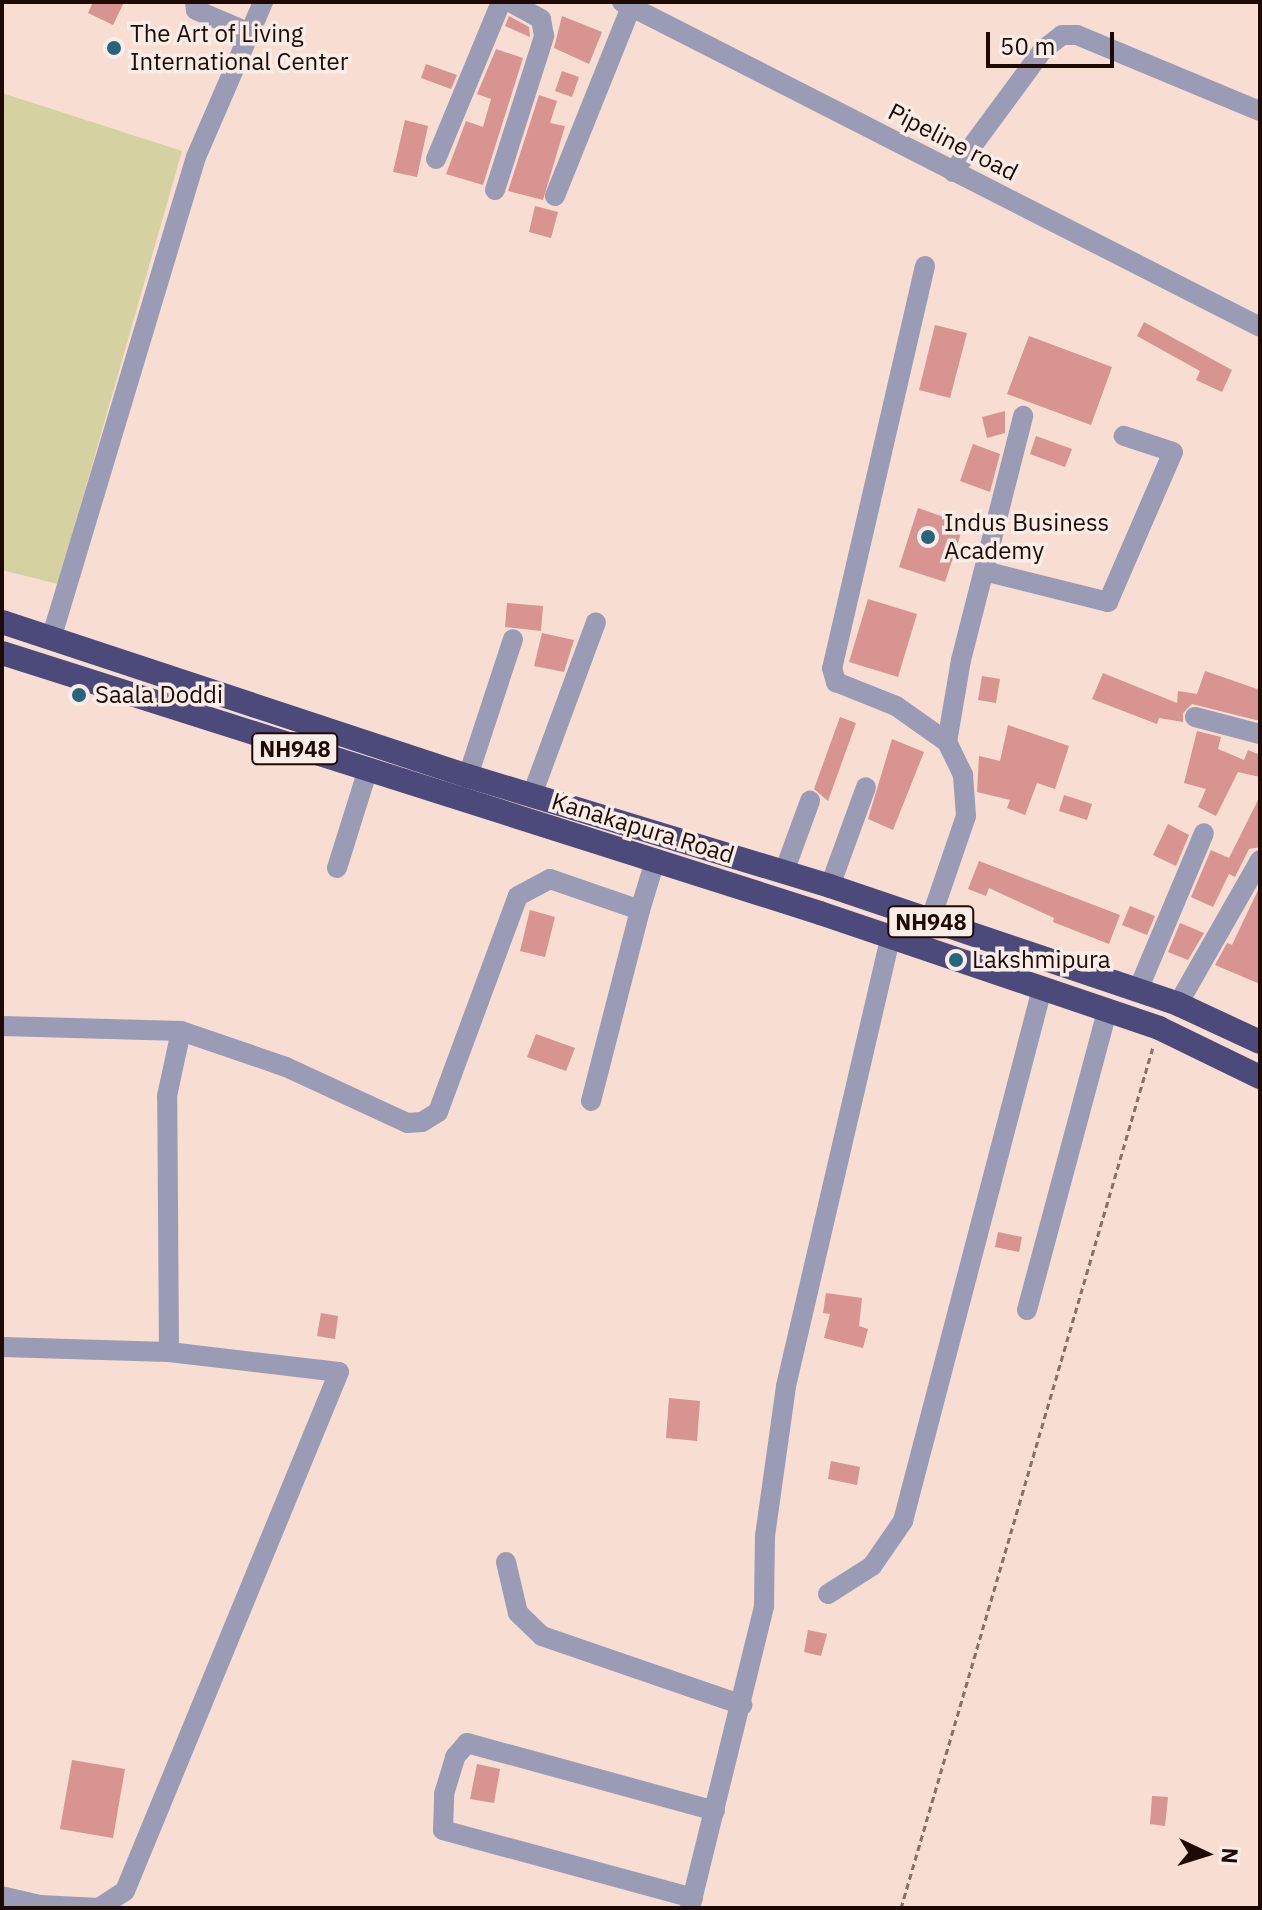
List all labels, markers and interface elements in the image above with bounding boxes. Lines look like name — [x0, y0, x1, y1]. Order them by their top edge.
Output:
scale bar — [990, 16, 1118, 66]
place label: The Art of Living International Center — [130, 20, 349, 76]
text: 50 m — [1000, 30, 1055, 62]
marker: The Art of Living International Center — [105, 39, 123, 57]
street label: Pipeline road — [883, 97, 1023, 187]
place label: Indus Business Academy — [944, 509, 1109, 565]
marker: Indus Business Academy — [919, 528, 937, 546]
place label: Saala Doddi — [95, 681, 223, 709]
marker: Saala Doddi — [70, 686, 88, 704]
road number: NH948 — [251, 731, 339, 767]
street label: Kanakapura Road — [548, 787, 738, 869]
road number: NH948 — [887, 904, 975, 940]
place label: Lakshmipura — [972, 946, 1111, 974]
marker: Lakshmipura — [947, 951, 965, 969]
north arrow — [1166, 1814, 1246, 1894]
text: N — [1215, 1847, 1245, 1865]

